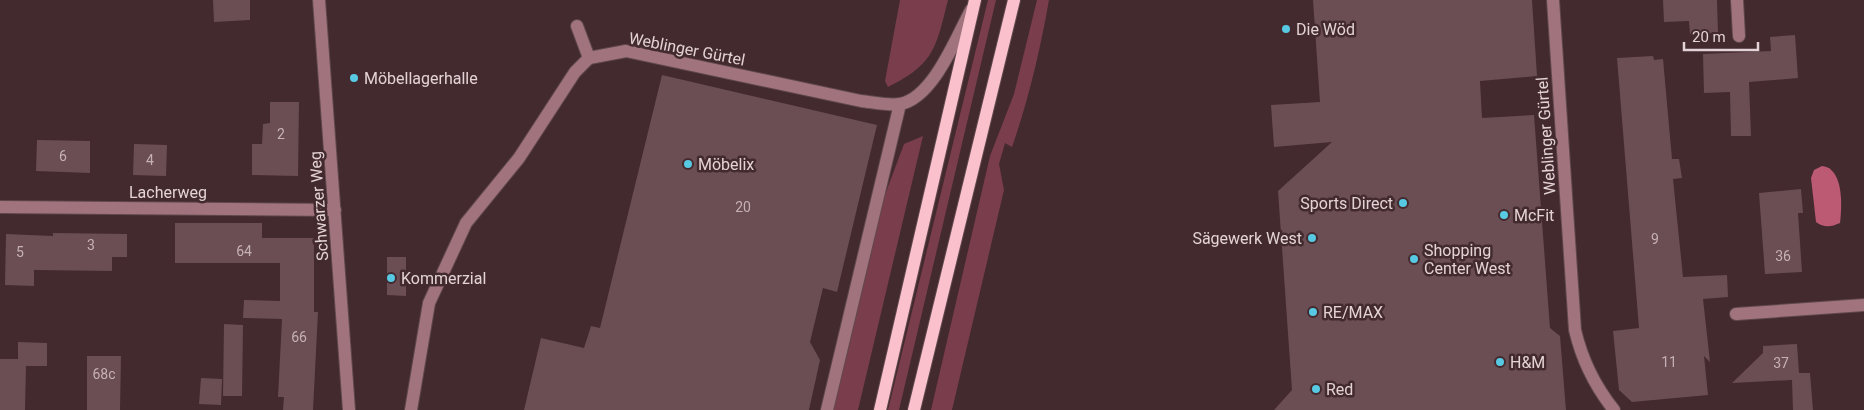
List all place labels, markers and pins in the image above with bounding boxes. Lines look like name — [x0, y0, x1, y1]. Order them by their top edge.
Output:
place label: Die Wöd — [1296, 20, 1355, 39]
marker: Die Wöd — [1280, 23, 1292, 35]
place label: Möbellagerhalle — [364, 69, 478, 88]
marker: Möbellagerhalle — [348, 72, 360, 84]
place label: Möbelix — [698, 155, 754, 174]
marker: Möbelix — [682, 158, 694, 170]
place label: Sports Direct — [1300, 194, 1393, 213]
marker: Sports Direct — [1397, 197, 1409, 209]
place label: McFit — [1514, 206, 1554, 225]
marker: McFit — [1498, 209, 1510, 221]
place label: Sägewerk West — [1192, 229, 1302, 248]
marker: Sägewerk West — [1306, 232, 1318, 244]
place label: Shopping Center West — [1424, 241, 1511, 278]
marker: Shopping Center West — [1408, 253, 1420, 265]
place label: Kommerzial — [401, 269, 486, 288]
marker: Kommerzial — [385, 272, 397, 284]
place label: RE/MAX — [1323, 303, 1383, 322]
marker: RE/MAX — [1307, 306, 1319, 318]
place label: H&M — [1510, 353, 1545, 372]
marker: H&M — [1494, 356, 1506, 368]
place label: Red — [1326, 380, 1353, 399]
marker: Red — [1310, 383, 1322, 395]

